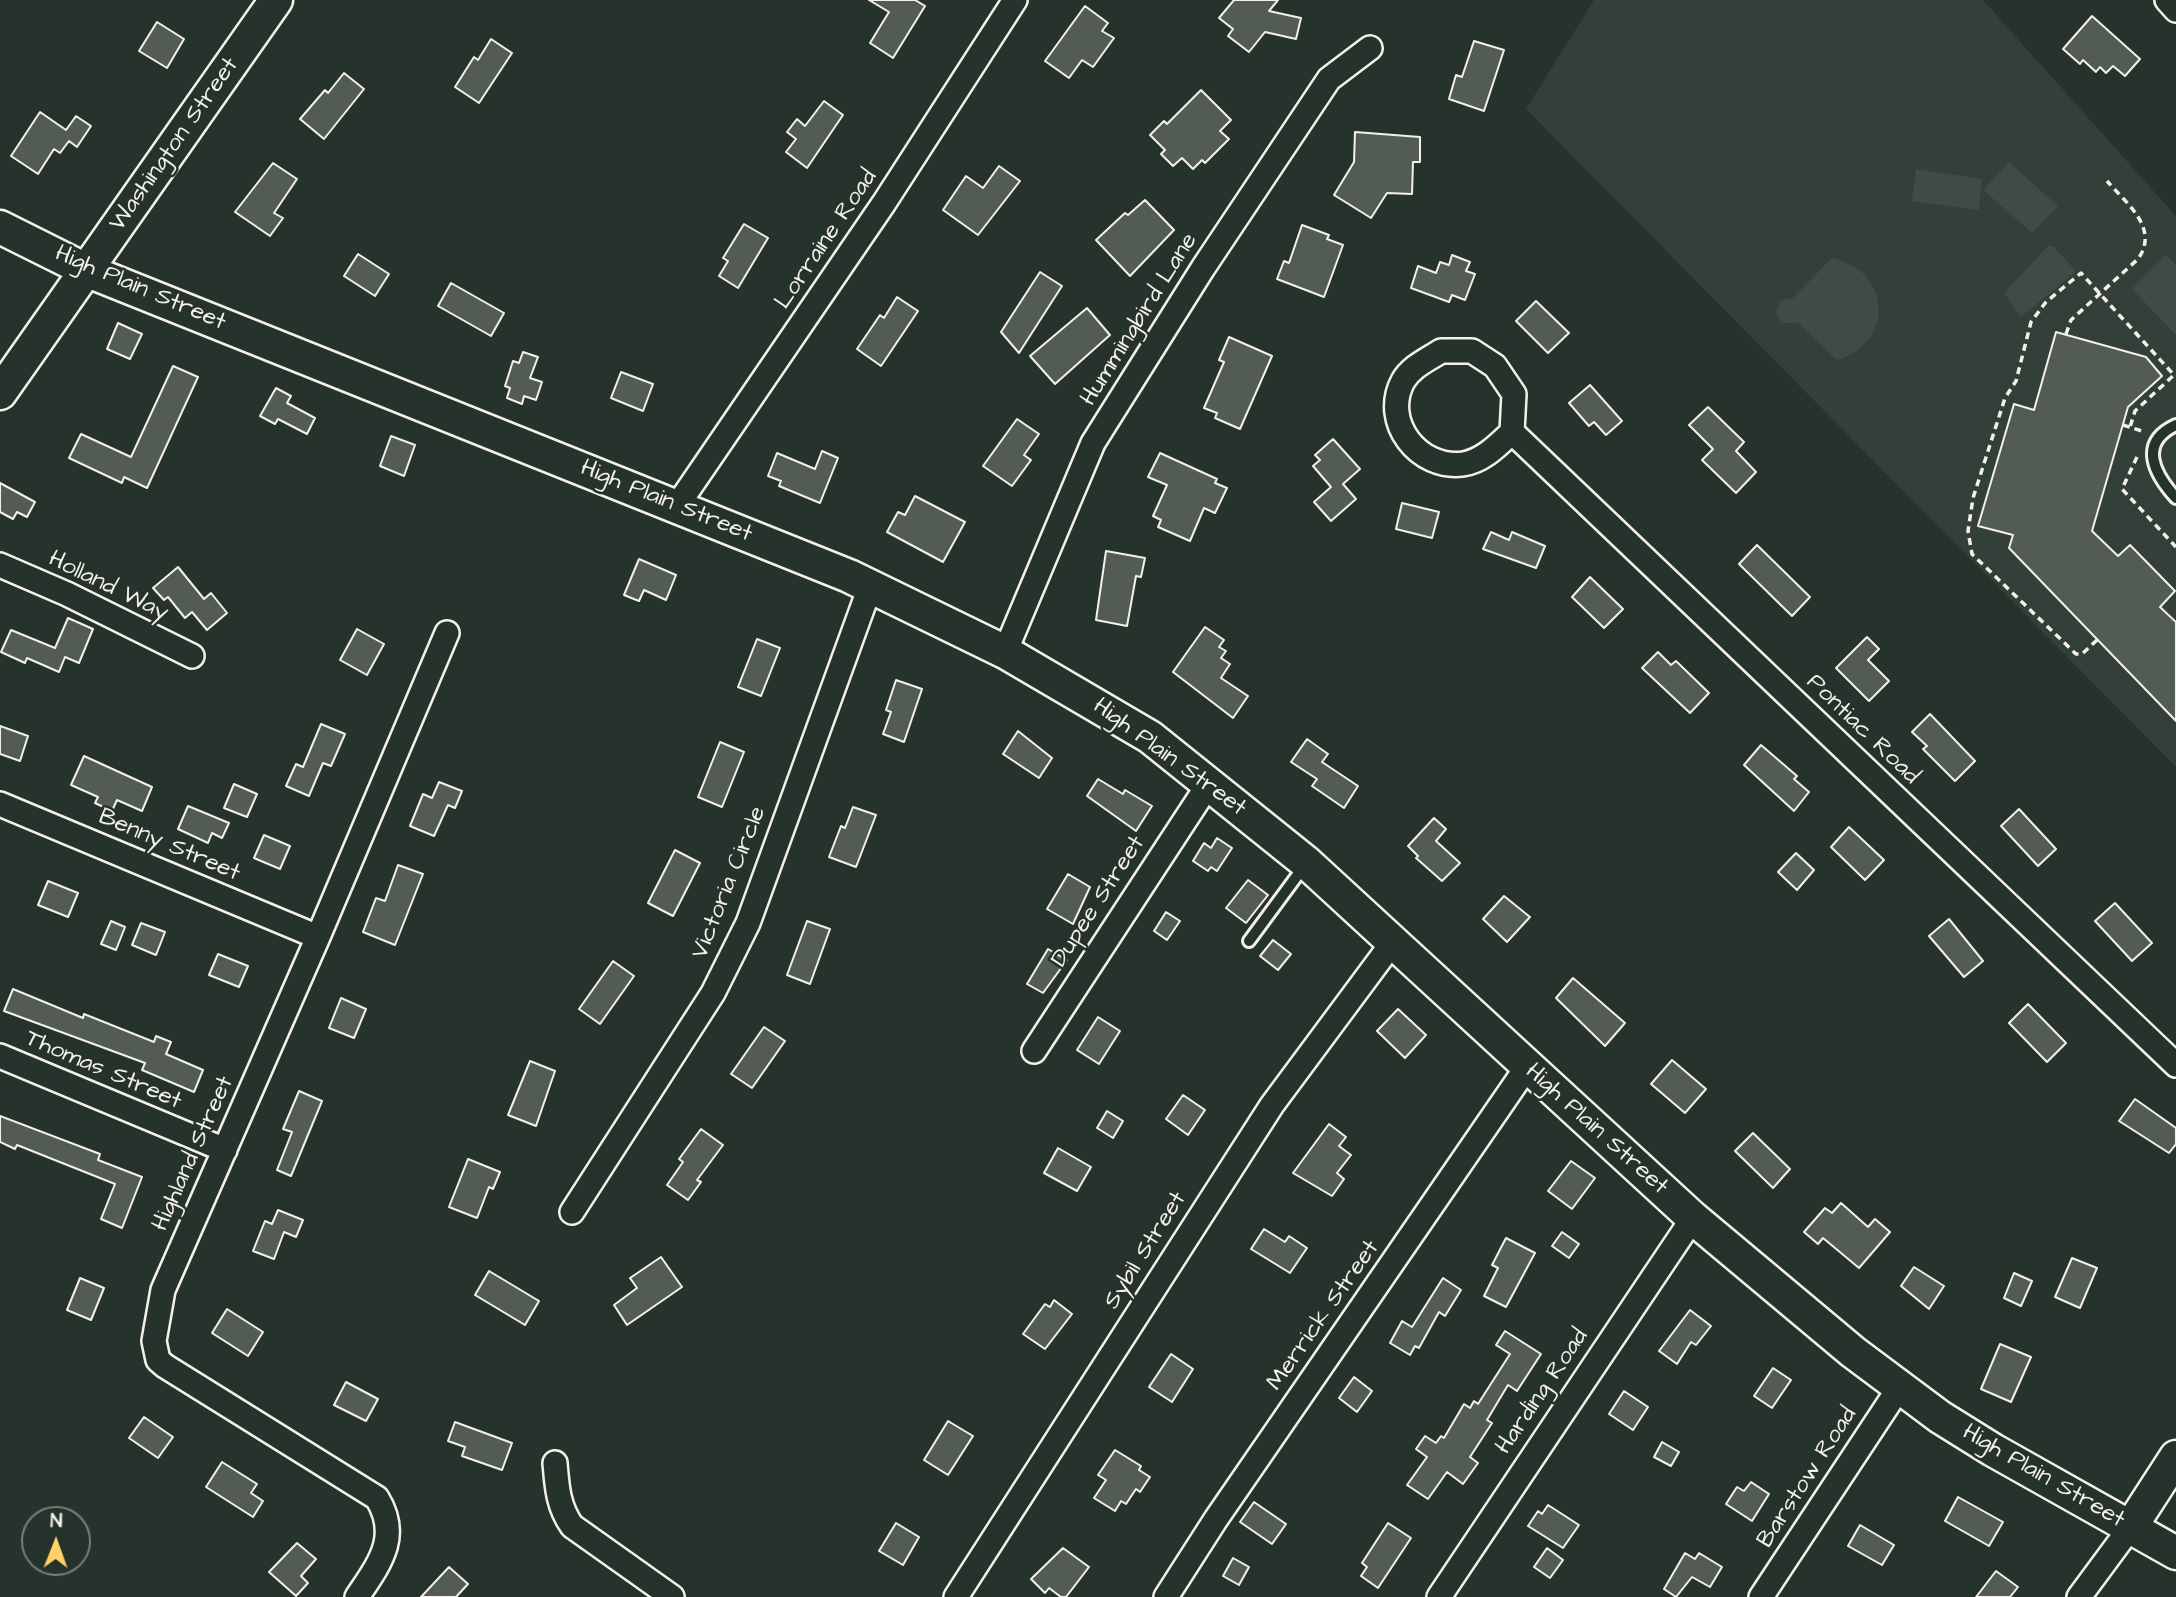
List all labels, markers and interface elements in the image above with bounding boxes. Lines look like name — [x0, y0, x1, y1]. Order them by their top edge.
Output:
street label: Washington Street — [104, 53, 246, 237]
street label: Lorraine Road — [770, 165, 884, 315]
street label: Hummingbird Lane — [1075, 228, 1205, 412]
street label: High Plain Street — [50, 240, 230, 338]
street label: High Plain Street — [576, 454, 756, 550]
street label: Holland Way — [43, 546, 173, 628]
street label: Pontiac Road — [1799, 669, 1925, 791]
street label: High Plain Street — [1087, 693, 1251, 823]
street label: Benny Street — [94, 803, 244, 889]
street label: Victoria Circle — [686, 803, 774, 963]
street label: Dupee Street — [1046, 831, 1152, 973]
street label: Thomas Street — [21, 1025, 185, 1117]
street label: High Plain Street — [1519, 1058, 1673, 1202]
street label: Highland Street — [147, 1072, 241, 1236]
street label: Sybil Street — [1099, 1187, 1193, 1315]
street label: Merrick Street — [1262, 1235, 1386, 1397]
street label: Harding Road — [1491, 1324, 1595, 1460]
street label: Barstow Road — [1752, 1402, 1864, 1554]
street label: High Plain Street — [1957, 1419, 2129, 1535]
north arrow — [21, 1506, 91, 1576]
text: N — [50, 1508, 63, 1535]

